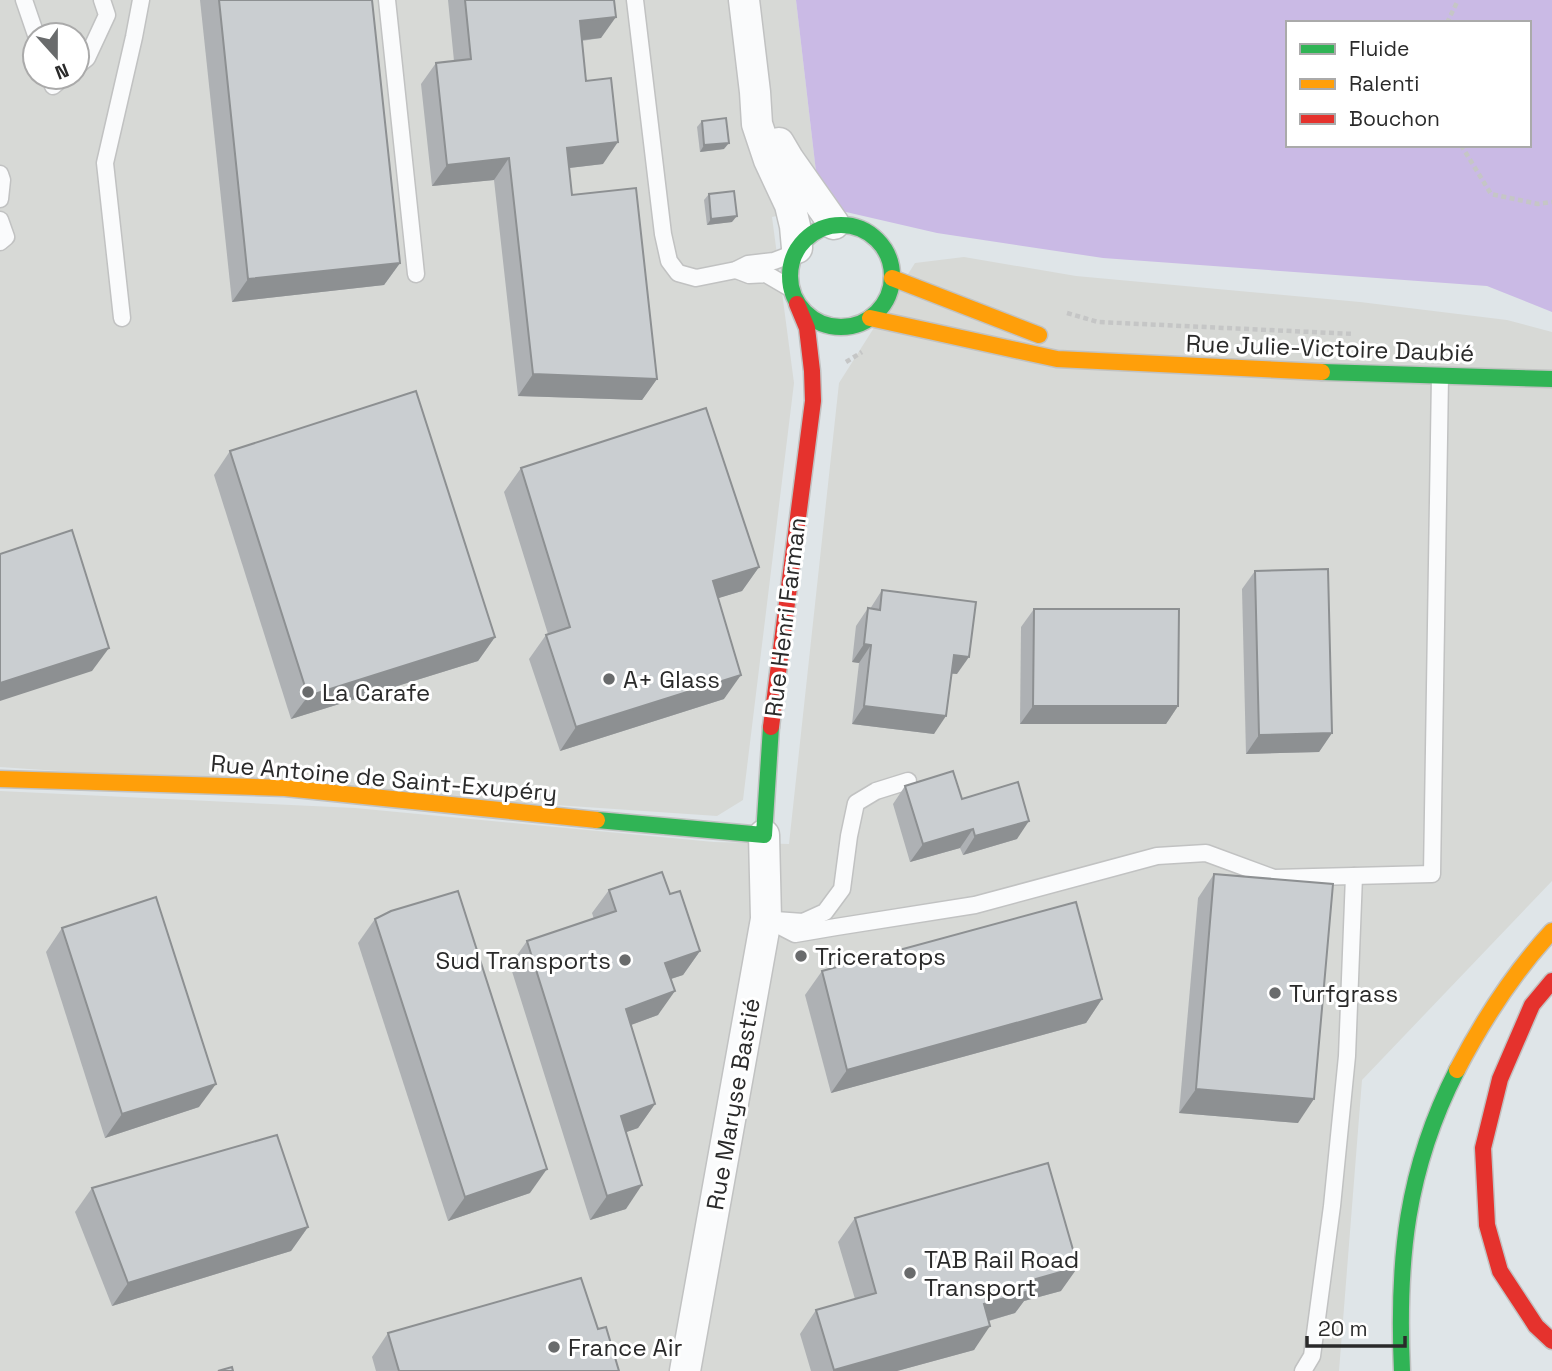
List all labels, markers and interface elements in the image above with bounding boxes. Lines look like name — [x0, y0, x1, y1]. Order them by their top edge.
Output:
north arrow — [21, 21, 91, 91]
legend — [1286, 21, 1531, 147]
text: Fluide — [1349, 35, 1409, 62]
text: N — [51, 57, 72, 85]
text: Ralenti — [1349, 70, 1419, 97]
text: Bouchon — [1349, 105, 1440, 132]
street label: Rue Julie-Victoire Daubié — [1185, 327, 1475, 369]
street label: Rue Henri Farman — [757, 515, 813, 719]
place label: A+ Glass — [623, 664, 720, 695]
marker: A+ Glass — [601, 671, 617, 687]
place label: La Carafe — [322, 677, 430, 708]
marker: La Carafe — [300, 684, 316, 700]
street label: Rue Antoine de Saint-Exupéry — [209, 747, 559, 809]
place label: Triceratops — [815, 941, 946, 972]
place label: Sud Transports — [435, 945, 611, 976]
marker: Triceratops — [793, 948, 809, 964]
marker: Sud Transports — [617, 952, 633, 968]
place label: Turfgrass — [1289, 978, 1398, 1009]
marker: Turfgrass — [1267, 985, 1283, 1001]
street label: Rue Maryse Bastié — [699, 996, 767, 1212]
place label: TAB Rail Road Transport — [924, 1244, 1079, 1303]
marker: TAB Rail Road Transport — [902, 1265, 918, 1281]
scale bar — [1307, 1304, 1405, 1348]
text: 20 m — [1318, 1315, 1368, 1342]
place label: France Air — [568, 1332, 683, 1363]
marker: France Air — [546, 1339, 562, 1355]

